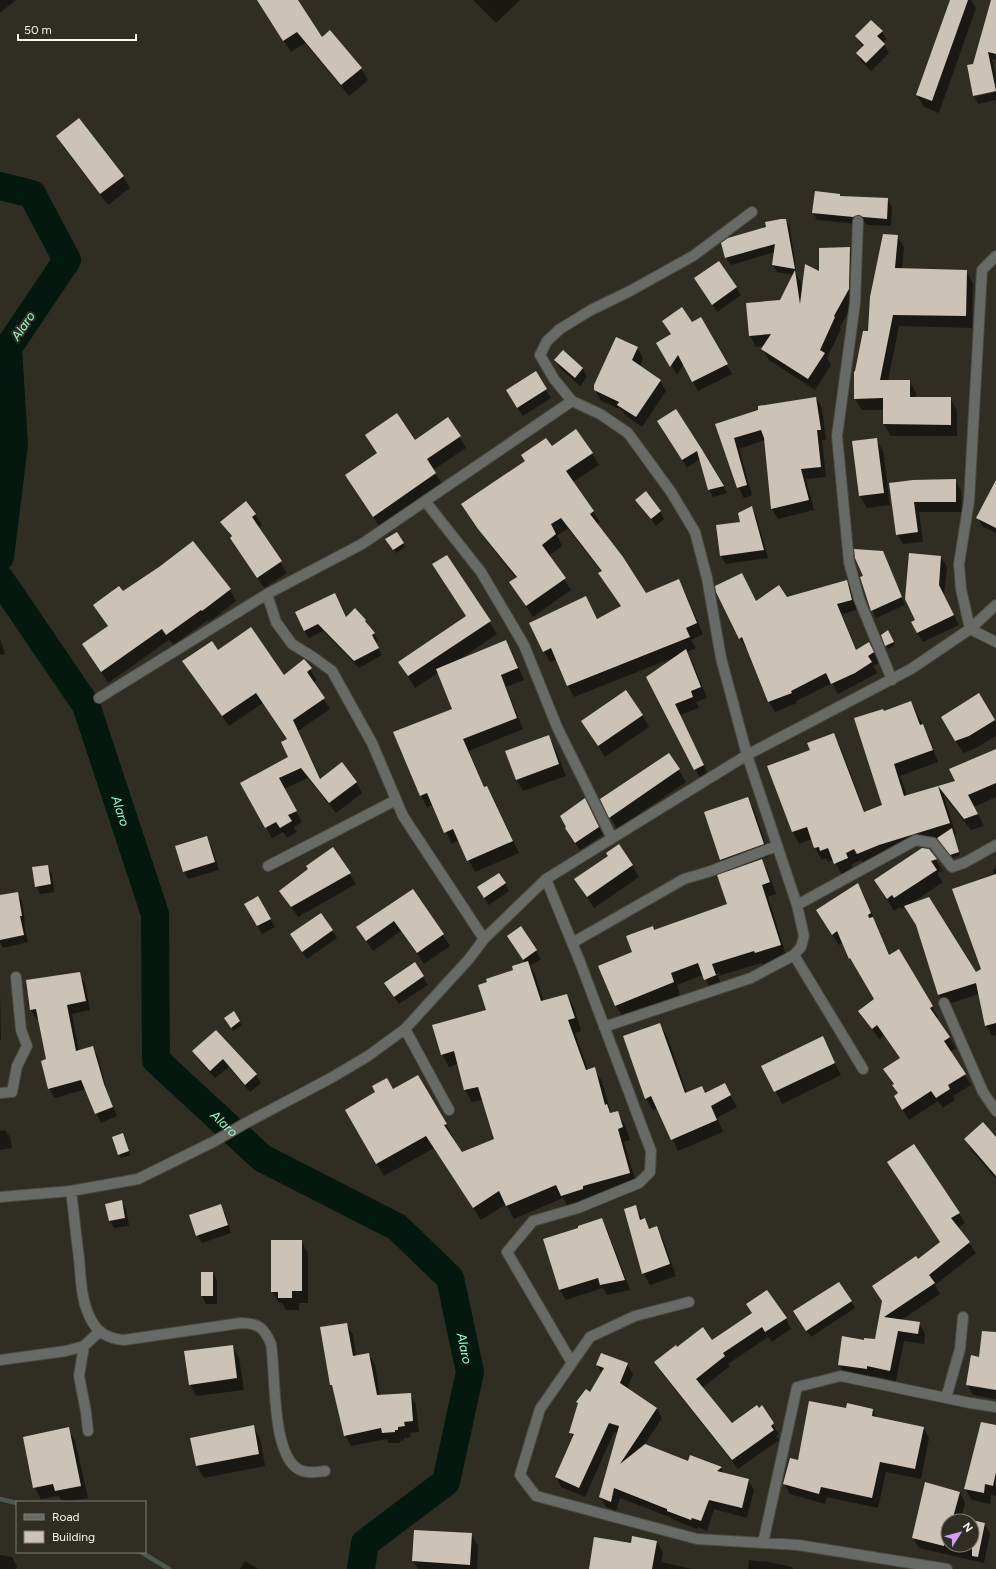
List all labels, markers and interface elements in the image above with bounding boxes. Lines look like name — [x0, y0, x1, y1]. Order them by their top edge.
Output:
scale bar — [18, 16, 136, 42]
text: 50 m — [24, 23, 52, 37]
water label: Alaro — [7, 308, 38, 344]
water label: Alaro — [109, 793, 133, 829]
water label: Alaro — [207, 1107, 241, 1140]
water label: Alaro — [454, 1330, 476, 1366]
legend — [16, 1501, 146, 1553]
text: Road — [52, 1510, 80, 1524]
north arrow — [940, 1513, 980, 1553]
text: N — [960, 1520, 975, 1535]
text: Building — [52, 1530, 95, 1544]

